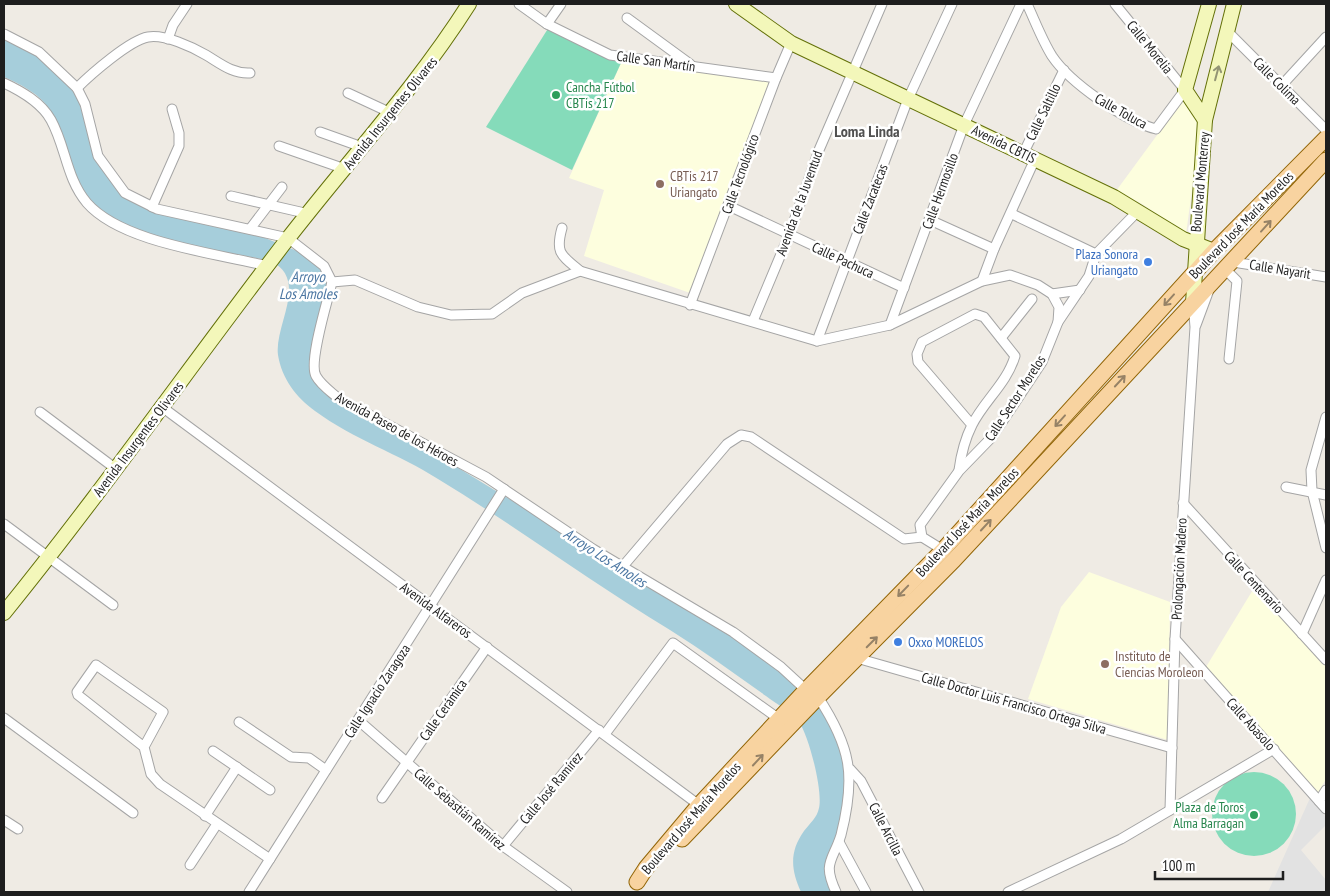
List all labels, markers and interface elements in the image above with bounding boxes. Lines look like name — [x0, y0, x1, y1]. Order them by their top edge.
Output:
street label: Calle Morelia — [1123, 17, 1177, 77]
street label: Calle San Martín — [615, 47, 697, 75]
street label: Avenida Insurgentes Olivares — [339, 53, 441, 173]
street label: Calle Colima — [1249, 53, 1305, 109]
one-way arrow — [1213, 66, 1222, 82]
place label: Cancha Fútbol CBTis 217 — [566, 78, 636, 112]
street label: Calle Saltillo — [1021, 80, 1065, 144]
marker: Cancha Fútbol CBTis 217 — [550, 89, 562, 101]
street label: Calle Toluca — [1091, 89, 1151, 133]
district label: Loma Linda — [834, 121, 900, 141]
street label: Avenida CBTIS — [969, 121, 1039, 167]
street label: Boulevard Monterrey — [1187, 130, 1213, 233]
street label: Calle Tecnológico — [717, 132, 763, 216]
street label: Avenida de la Juventud — [772, 148, 826, 258]
street label: Calle Hermosillo — [918, 150, 962, 232]
street label: Calle Zacatecas — [848, 161, 892, 237]
place label: CBTis 217 Uriangato — [670, 167, 719, 201]
street label: Boulevard José María Morelos — [1185, 167, 1297, 283]
marker: CBTis 217 Uriangato — [654, 178, 666, 190]
one-way arrow — [1260, 220, 1272, 232]
street label: Calle Pachuca — [809, 238, 877, 282]
place label: Plaza Sonora Uriangato — [1076, 245, 1138, 279]
street label: Calle Nayarit — [1248, 255, 1312, 283]
marker: Plaza Sonora Uriangato — [1142, 256, 1154, 268]
water label: Arroyo Los Amoles — [279, 267, 339, 303]
one-way arrow — [1163, 294, 1175, 307]
street label: Calle Sector Morelos — [981, 351, 1050, 444]
one-way arrow — [1114, 374, 1126, 387]
street label: Avenida Insurgentes Olivares — [89, 378, 187, 500]
street label: Avenida Paseo de los Héroes — [332, 388, 462, 470]
one-way arrow — [1054, 414, 1066, 427]
street label: Boulevard José María Morelos — [912, 463, 1022, 580]
street label: Prolongación Madero — [1167, 517, 1191, 621]
one-way arrow — [980, 519, 992, 532]
water label: Arroyo Los Amoles — [560, 524, 652, 592]
street label: Calle Centenario — [1220, 547, 1288, 617]
street label: Avenida Alfareros — [397, 578, 476, 642]
one-way arrow — [897, 585, 909, 597]
place label: Oxxo MORELOS — [908, 633, 984, 651]
one-way arrow — [866, 635, 878, 648]
marker: Oxxo MORELOS — [892, 636, 904, 648]
street label: Calle Ignacio Zaragoza — [340, 641, 414, 741]
place label: Instituto de Ciencias Moroleon — [1115, 647, 1204, 681]
marker: Instituto de Ciencias Moroleon — [1099, 658, 1111, 670]
street label: Calle Doctor Luis Francisco Ortega Silva — [919, 668, 1109, 738]
street label: Calle Cerámica — [415, 676, 471, 744]
street label: Calle Abasolo — [1223, 694, 1279, 754]
street label: Calle José Ramírez — [515, 748, 587, 828]
one-way arrow — [752, 754, 764, 767]
street label: Boulevard José María Morelos — [637, 758, 745, 878]
street label: Calle Sebastián Ramírez — [410, 764, 510, 854]
place label: Plaza de Toros Alma Barragan — [1173, 798, 1244, 832]
street label: Calle Arcilla — [865, 799, 907, 859]
marker: Plaza de Toros Alma Barragan — [1248, 809, 1260, 821]
scale bar — [1155, 848, 1282, 880]
text: 100 m — [1162, 856, 1195, 875]

